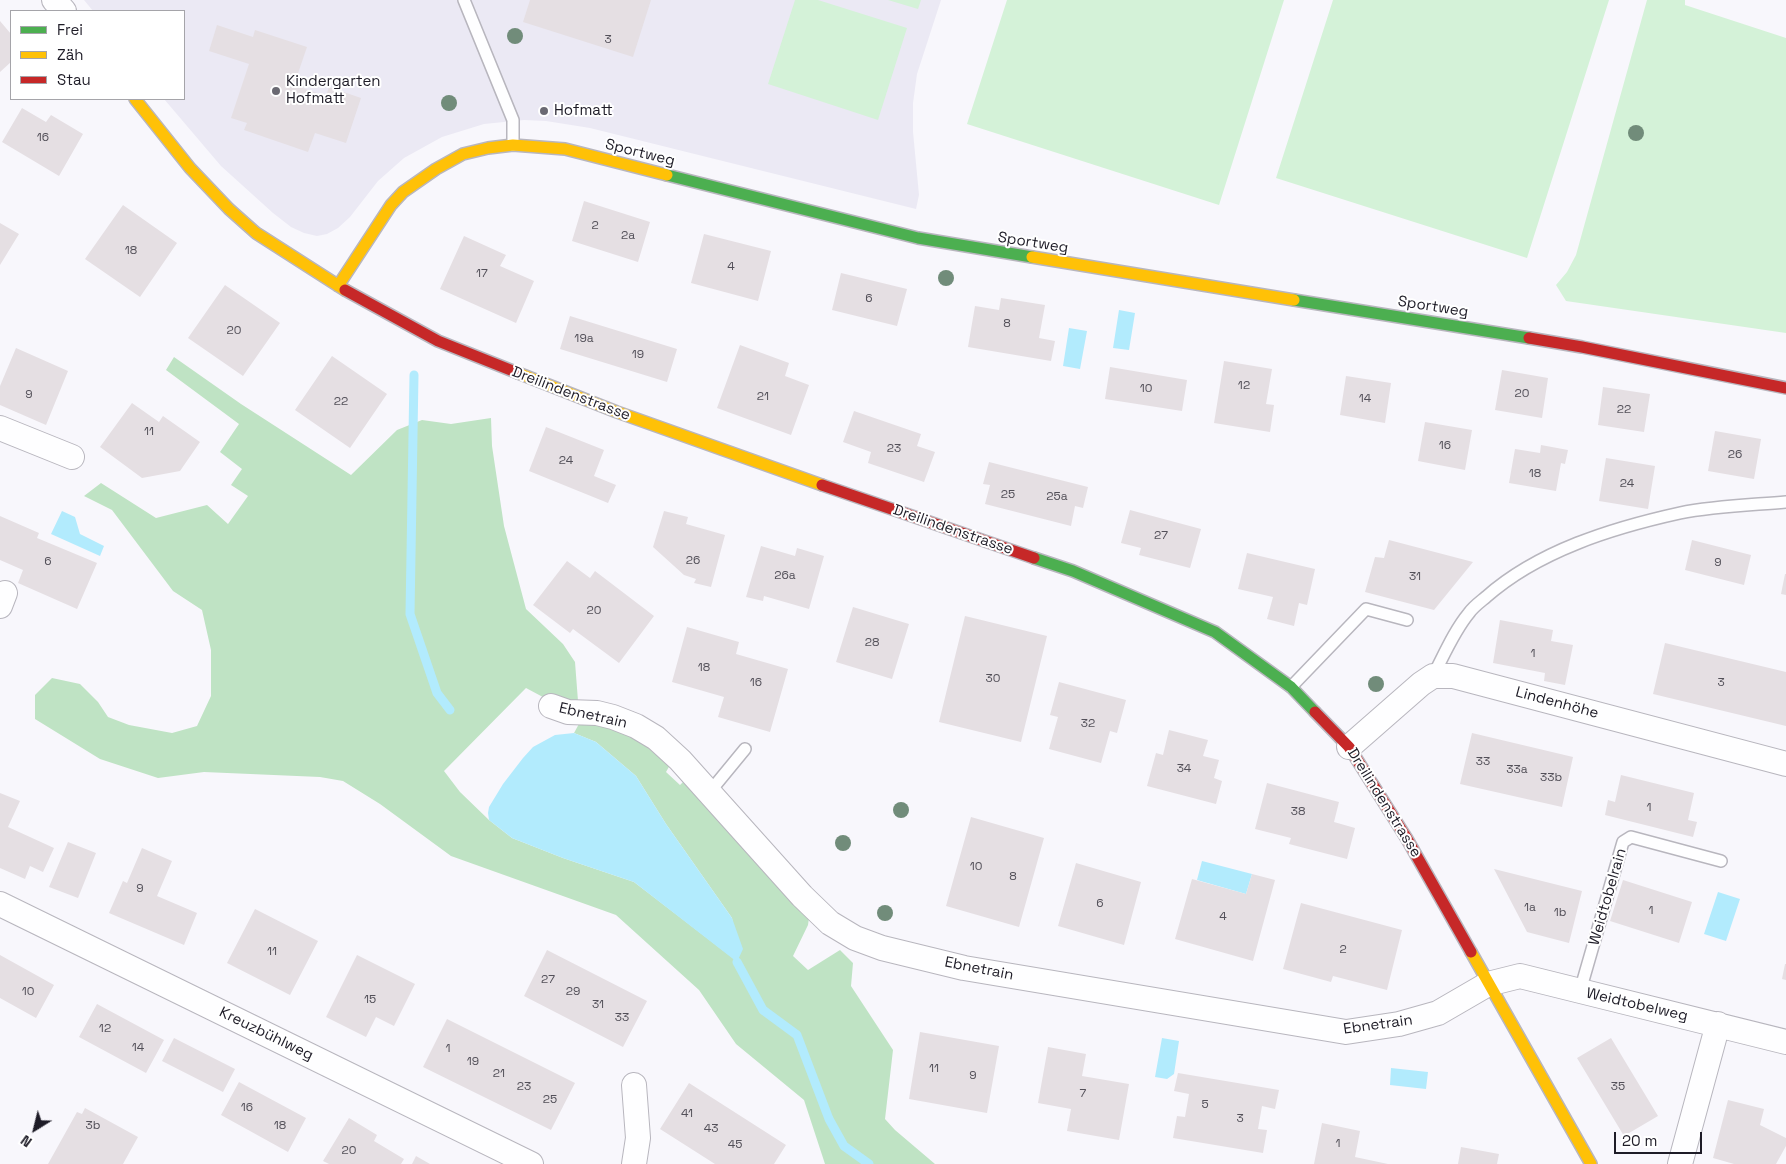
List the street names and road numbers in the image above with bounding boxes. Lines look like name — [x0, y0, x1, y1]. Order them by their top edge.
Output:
street label: Sportweg — [603, 136, 677, 170]
street label: Sportweg — [997, 229, 1069, 257]
street label: Sportweg — [1397, 293, 1469, 321]
street label: Dreilindenstrasse — [509, 363, 633, 425]
street label: Dreilindenstrasse — [891, 501, 1015, 559]
street label: Lindenhöhe — [1513, 683, 1601, 723]
street label: Ebnetrain — [557, 699, 629, 733]
street label: Dreilindenstrasse — [1343, 745, 1425, 861]
street label: Weidtobelrain — [1586, 846, 1630, 948]
street label: Ebnetrain — [943, 954, 1015, 984]
street label: Weidtobelweg — [1584, 985, 1690, 1025]
street label: Kreuzbühlweg — [216, 1003, 316, 1065]
street label: Ebnetrain — [1342, 1011, 1414, 1039]

